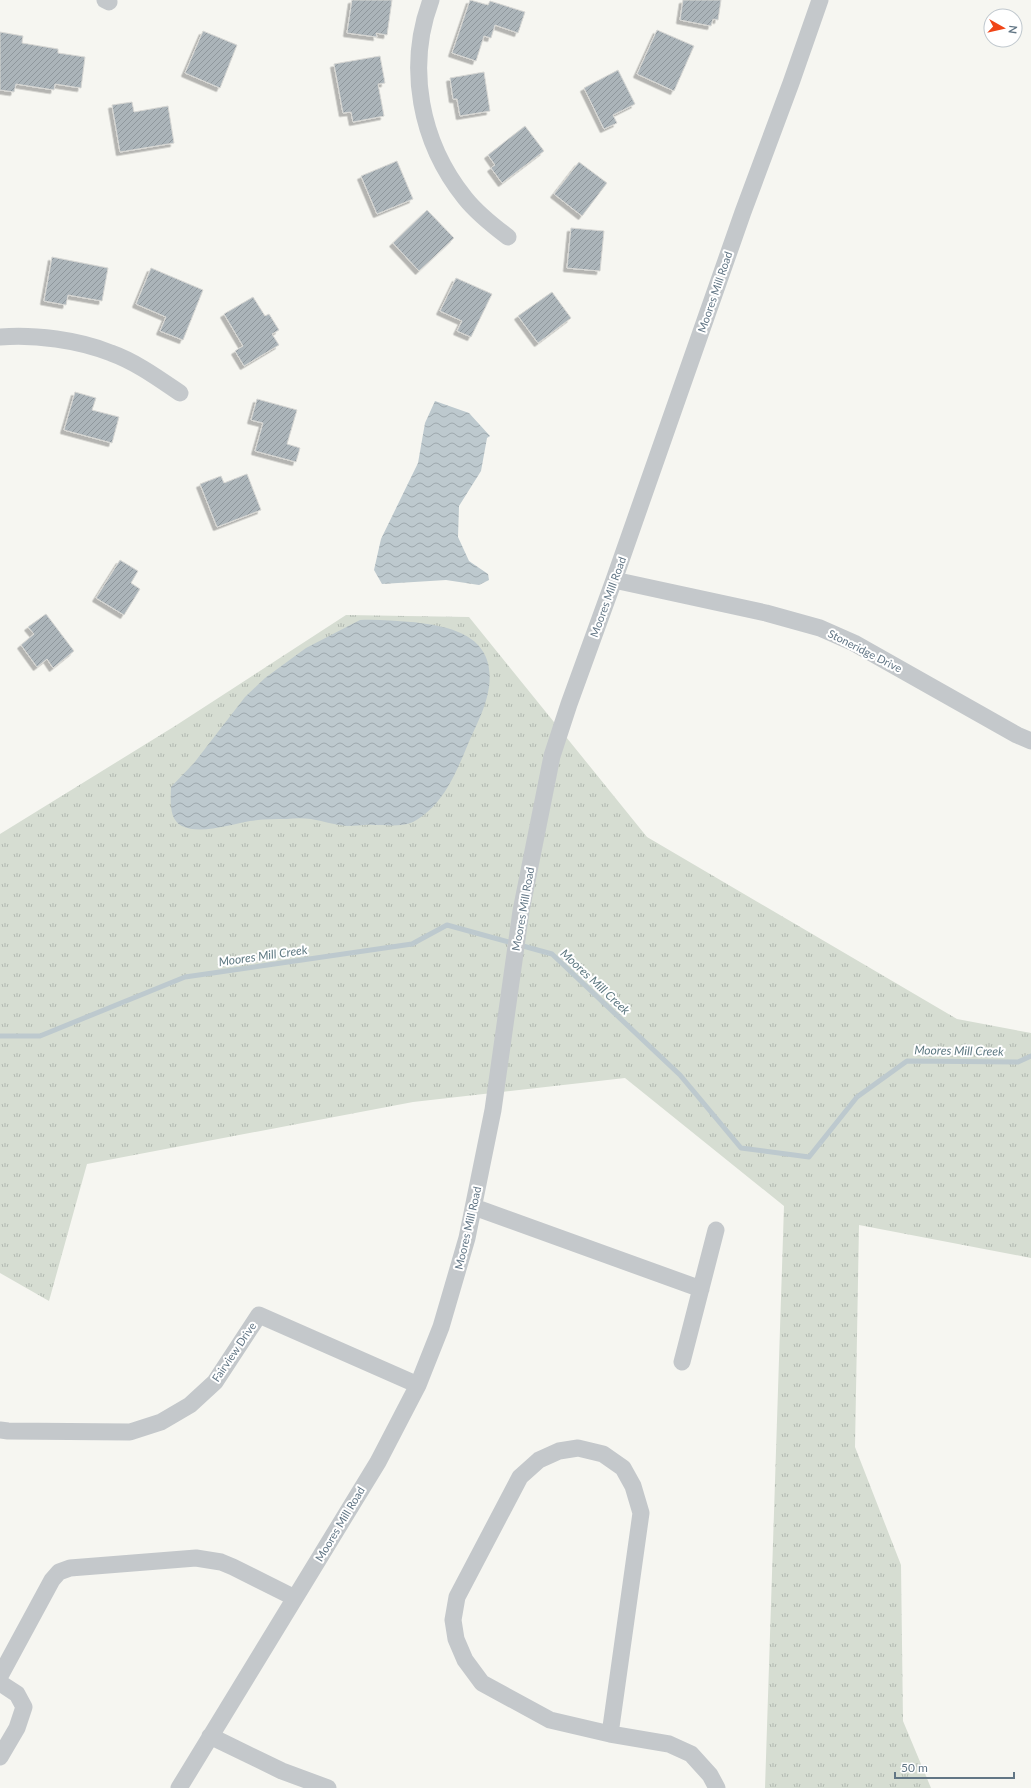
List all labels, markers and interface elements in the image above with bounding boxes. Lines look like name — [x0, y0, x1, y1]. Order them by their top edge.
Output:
north arrow — [983, 8, 1023, 48]
text: N — [1006, 24, 1020, 35]
street label: Moores Mill Road — [695, 250, 734, 334]
street label: Moores Mill Road — [587, 555, 628, 639]
street label: Stoneridge Drive — [826, 626, 904, 675]
street label: Moores Mill Road — [509, 866, 536, 952]
water label: Moores Mill Creek — [218, 942, 309, 969]
water label: Moores Mill Creek — [557, 946, 633, 1018]
water label: Moores Mill Creek — [914, 1042, 1004, 1059]
street label: Moores Mill Road — [452, 1185, 483, 1271]
street label: Fairview Drive — [209, 1319, 258, 1384]
street label: Moores Mill Road — [312, 1484, 367, 1563]
scale bar — [895, 1754, 1014, 1780]
text: 50 m — [901, 1760, 928, 1775]

